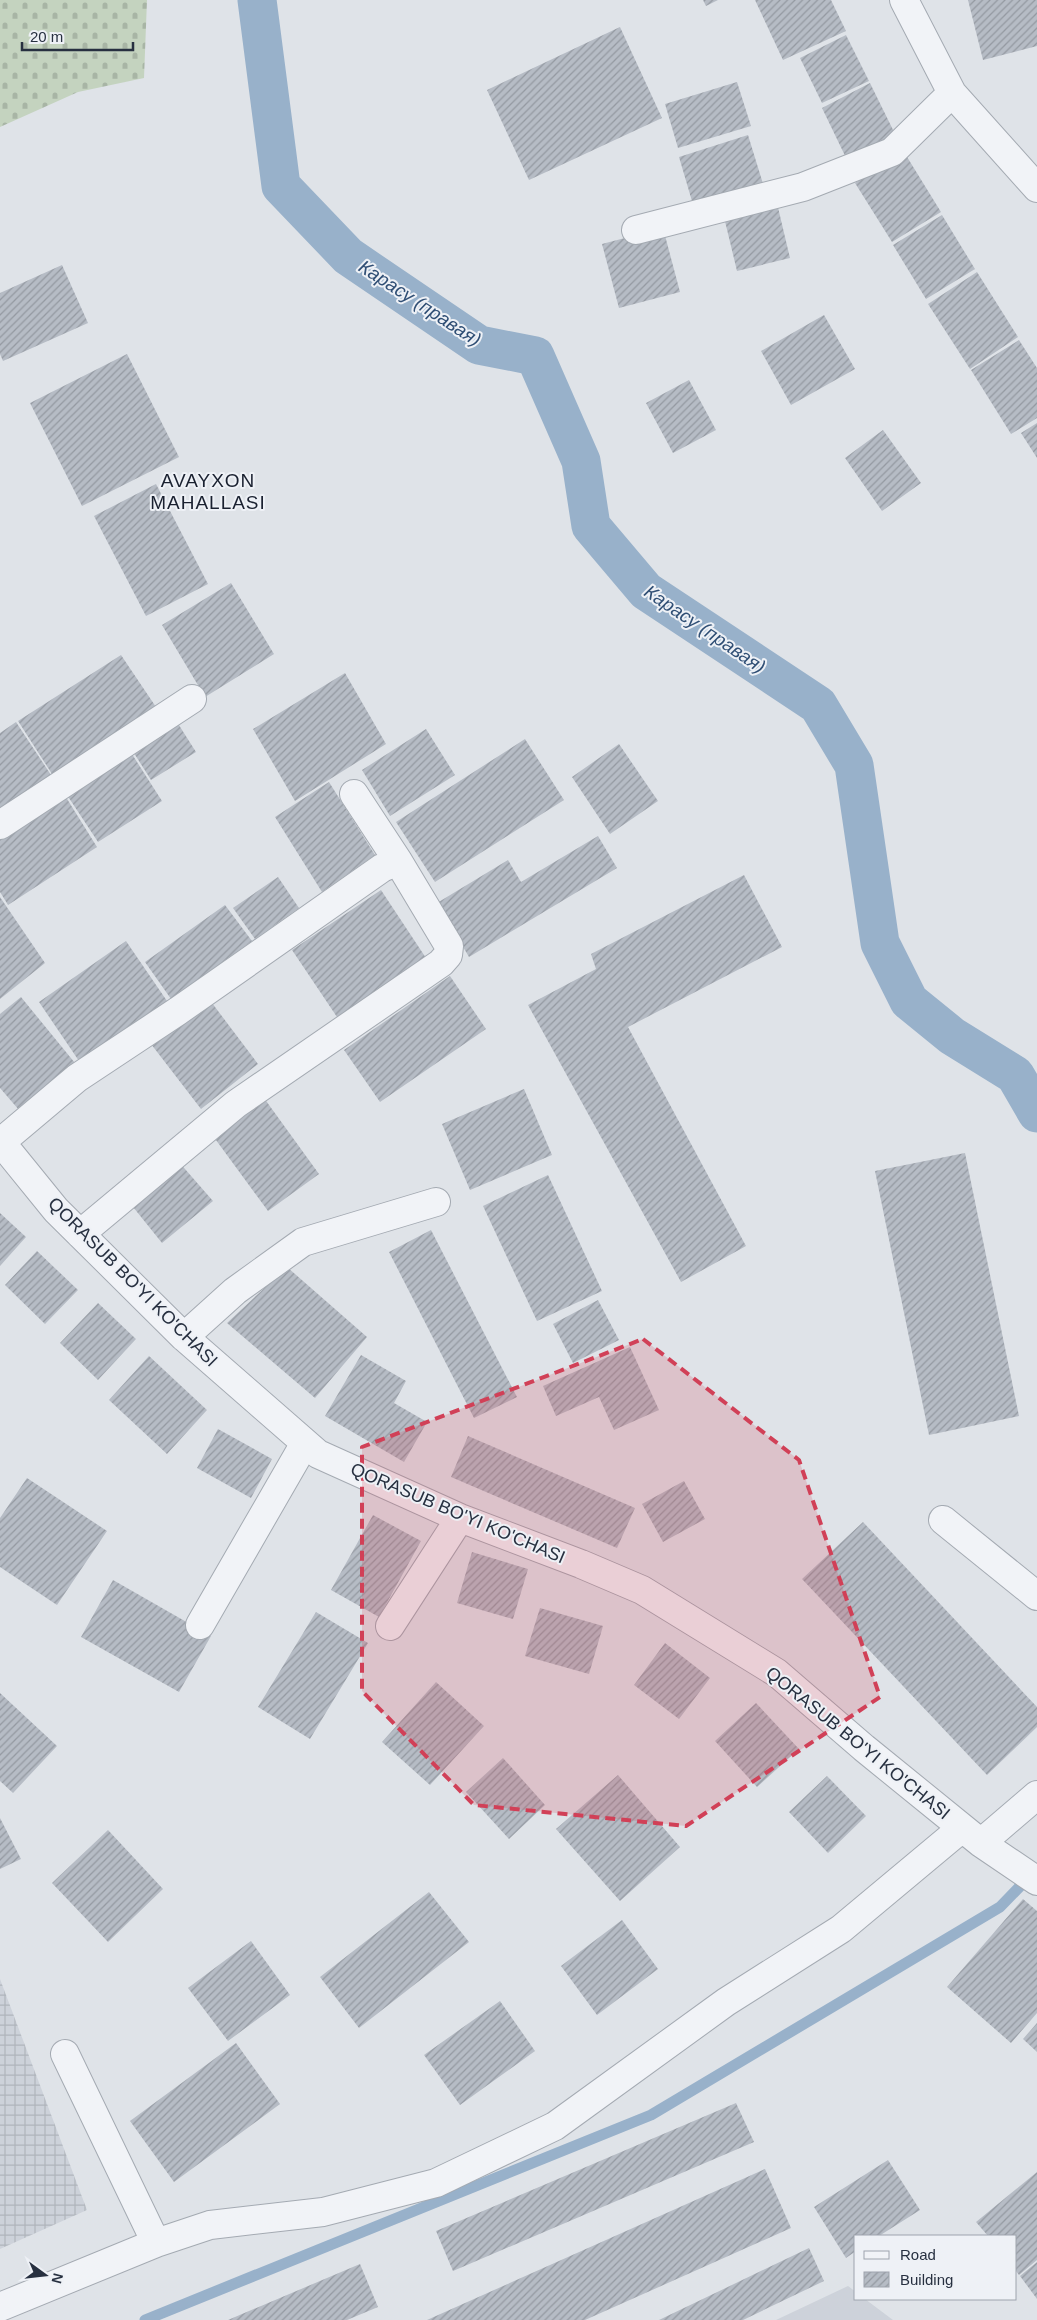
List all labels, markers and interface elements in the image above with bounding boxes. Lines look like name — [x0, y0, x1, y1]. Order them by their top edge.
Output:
scale bar — [22, 20, 134, 52]
text: 20 m — [30, 28, 63, 45]
water label: Карасу (правая) — [355, 256, 485, 350]
district label: AVAYXON MAHALLASI — [150, 470, 266, 513]
water label: Карасу (правая) — [640, 581, 770, 677]
street label: QORASUB BO'YI KO'CHASI — [44, 1193, 222, 1371]
street label: QORASUB BO'YI KO'CHASI — [348, 1459, 568, 1567]
street label: QORASUB BO'YI KO'CHASI — [762, 1663, 954, 1823]
legend — [854, 2235, 1017, 2300]
text: Road — [900, 2246, 936, 2263]
north arrow — [20, 2250, 70, 2300]
text: N — [49, 2271, 67, 2285]
text: Building — [900, 2271, 953, 2288]

